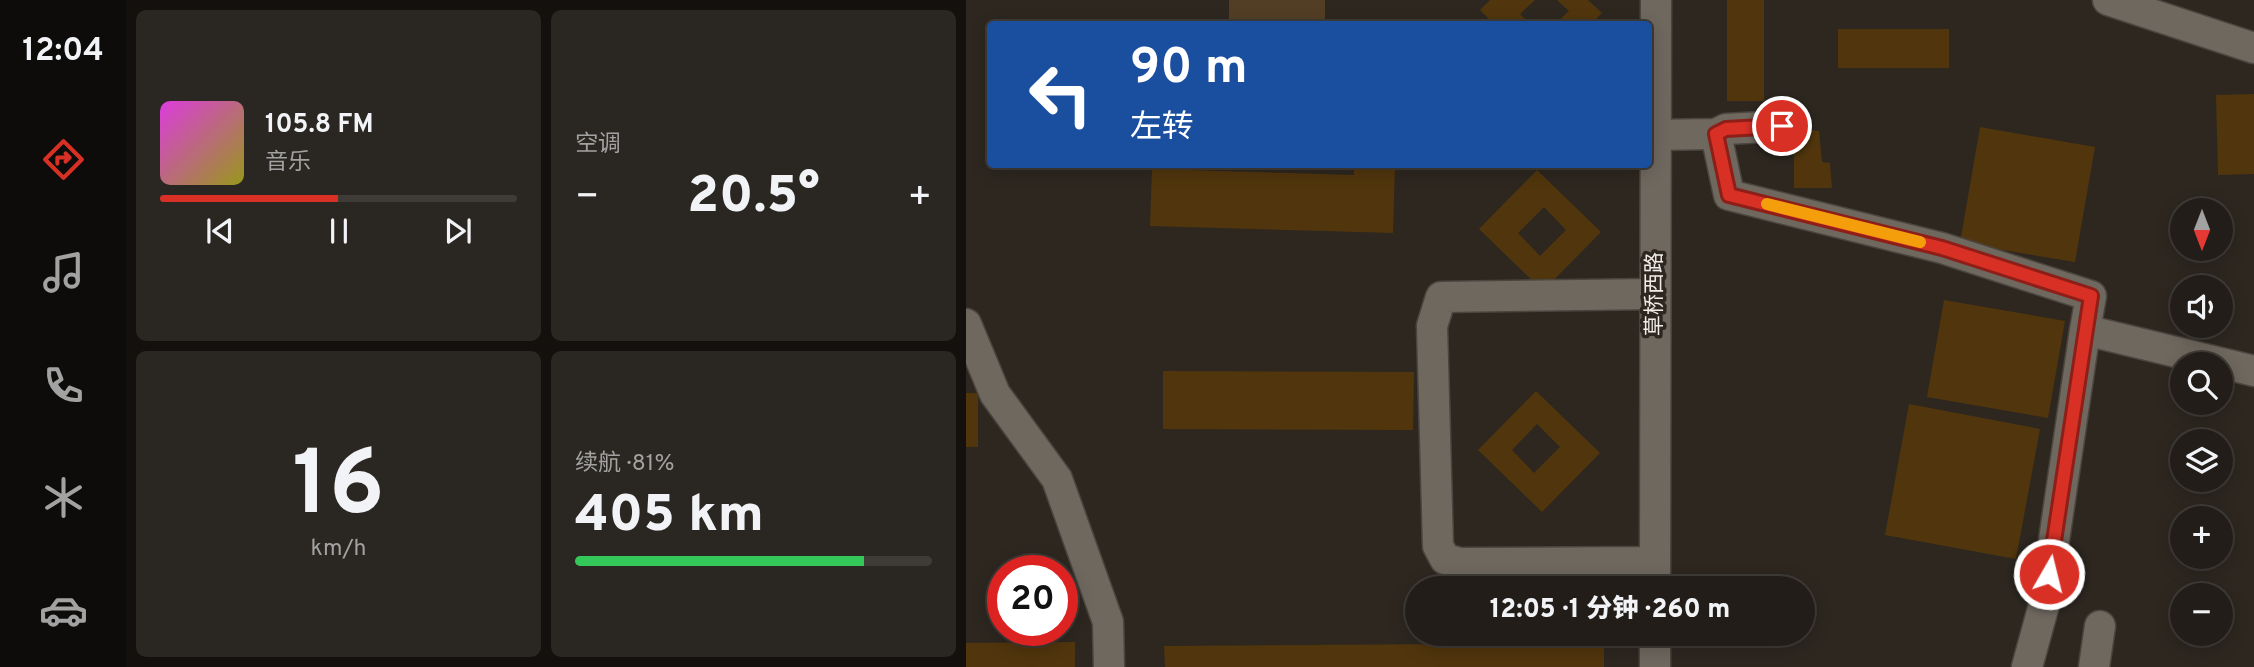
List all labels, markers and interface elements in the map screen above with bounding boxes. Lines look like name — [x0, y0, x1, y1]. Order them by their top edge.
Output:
text: 12:04 — [22, 32, 104, 72]
text: 90 m — [1130, 39, 1248, 101]
icon: left — [1015, 49, 1106, 140]
pin — [1752, 96, 1812, 156]
icon: arrive — [1763, 107, 1801, 145]
text: 105.8 FM — [265, 109, 374, 142]
text: 左转 — [1130, 109, 1194, 149]
text: 空调 — [575, 131, 621, 160]
icon: directions — [39, 135, 88, 184]
text: 音乐 — [265, 149, 311, 178]
text: 20.5° — [687, 165, 820, 231]
text: − — [575, 174, 600, 223]
text: + — [907, 174, 932, 223]
north arrow — [2170, 198, 2233, 261]
map controls — [2170, 198, 2233, 646]
icon: previous — [201, 212, 239, 250]
icon: pause — [320, 212, 358, 250]
icon: next — [439, 212, 477, 250]
icon: music — [39, 248, 88, 297]
street label: 草桥西路 — [1642, 252, 1669, 336]
button: sound — [2170, 275, 2233, 338]
button: search — [2170, 352, 2233, 415]
icon: phone — [39, 361, 88, 410]
button: layers — [2170, 429, 2233, 492]
text: 16 — [292, 432, 385, 547]
text: 续航 · 81% — [575, 450, 674, 479]
icon: climate — [39, 473, 88, 522]
text: 405 km — [575, 484, 764, 550]
button: + — [2170, 506, 2233, 569]
text: km/h — [311, 535, 366, 564]
position arrow — [2012, 537, 2086, 611]
speed limit sign: 20 — [987, 555, 1078, 646]
button: − — [2170, 583, 2233, 646]
icon: car — [39, 586, 88, 635]
text: 12:05 · 1 分钟 · 260 m — [1490, 594, 1730, 627]

